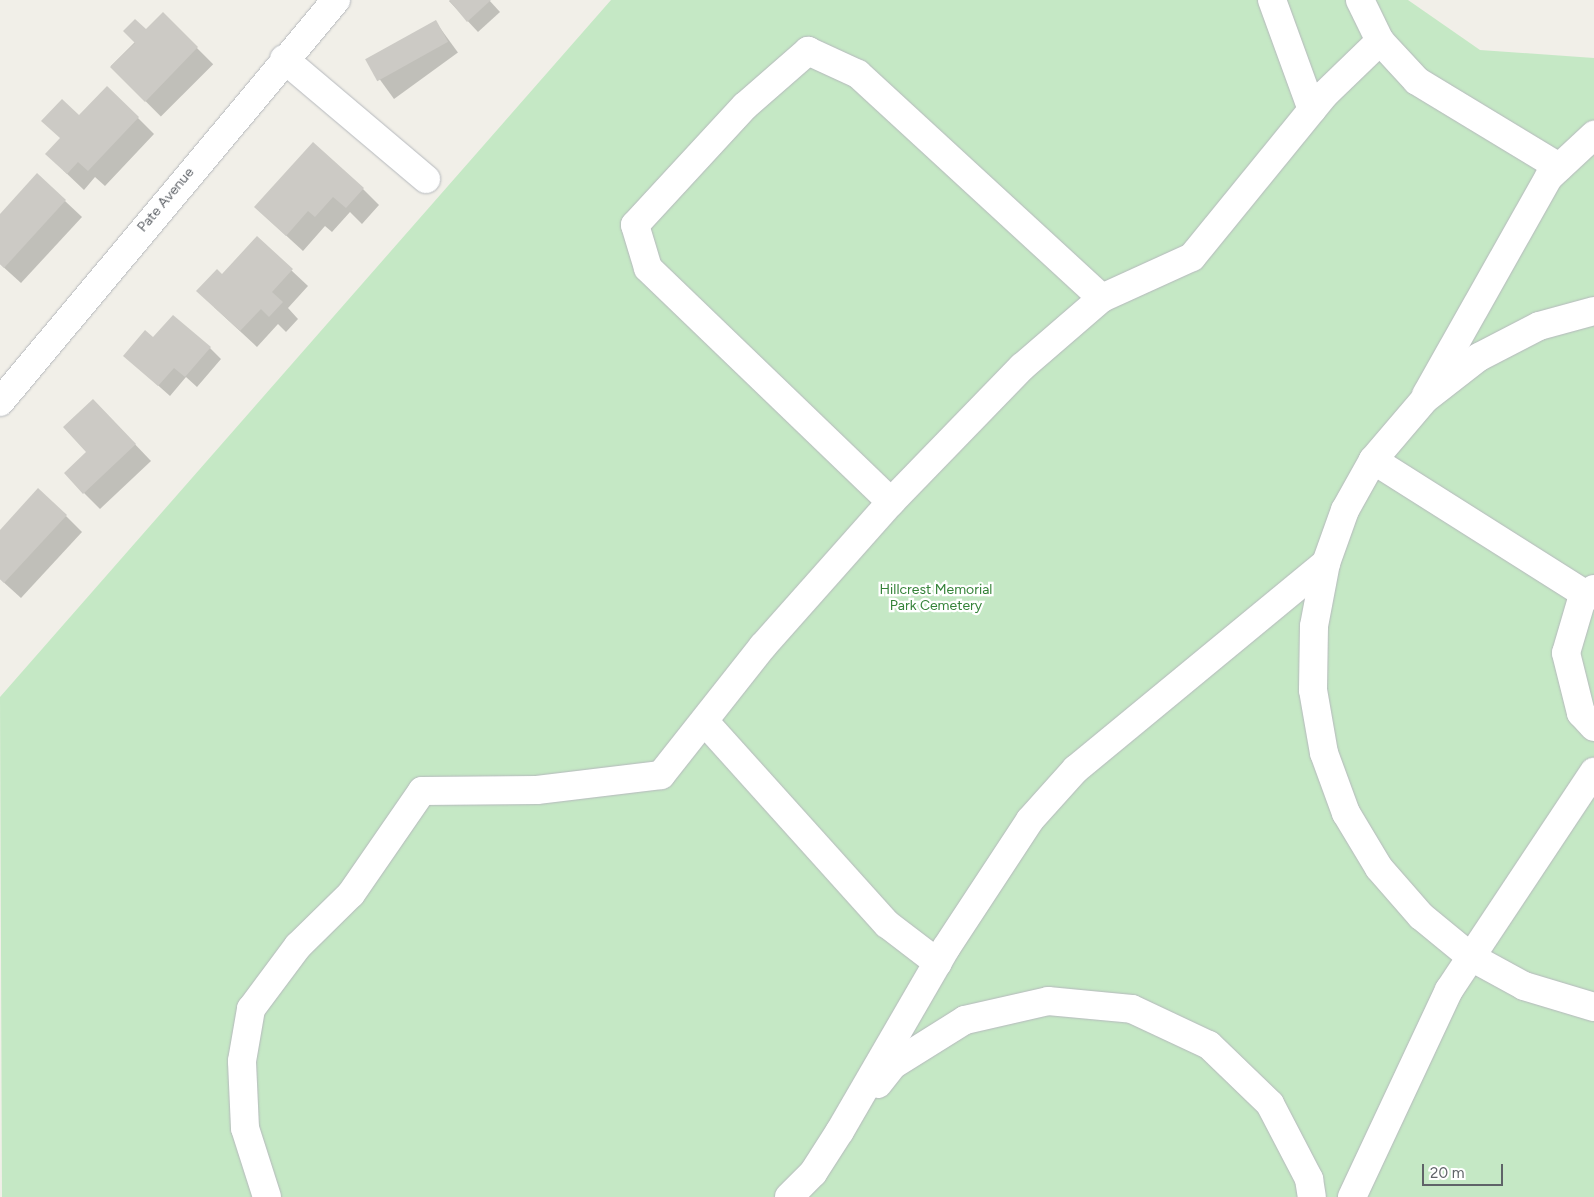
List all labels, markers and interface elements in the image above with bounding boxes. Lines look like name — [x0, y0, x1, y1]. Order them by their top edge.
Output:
street label: Pate Avenue — [134, 164, 198, 236]
park label: Hillcrest Memorial Park Cemetery — [880, 582, 992, 614]
scale bar — [1424, 1154, 1505, 1186]
text: 20 m — [1430, 1164, 1464, 1182]

